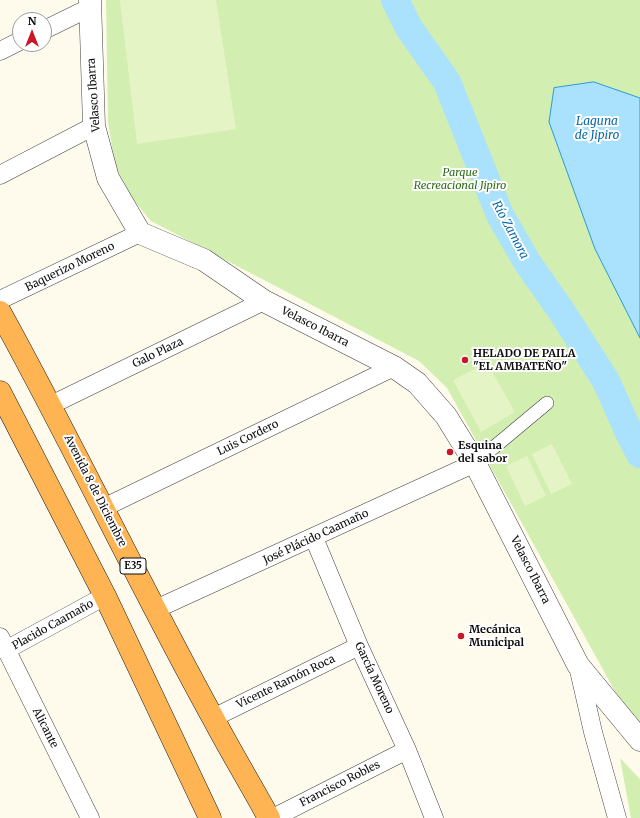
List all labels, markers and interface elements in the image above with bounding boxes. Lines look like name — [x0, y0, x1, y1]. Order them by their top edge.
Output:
north arrow — [12, 12, 52, 52]
text: N — [28, 14, 36, 28]
street label: Velasco Ibarra — [85, 58, 103, 132]
water label: Laguna de Jipiro — [575, 115, 619, 143]
park label: Parque Recreacional Jipiro — [414, 166, 506, 192]
water label: Río Zamora — [489, 199, 531, 261]
street label: Baquerizo Moreno — [23, 240, 117, 294]
street label: Velasco Ibarra — [279, 304, 351, 350]
street label: Galo Plaza — [131, 335, 185, 371]
place label: HELADO DE PAILA "EL AMBATEÑO" — [473, 347, 576, 373]
marker: HELADO DE PAILA "EL AMBATEÑO" — [460, 355, 470, 365]
street label: Luis Cordero — [215, 417, 281, 459]
street label: Avenida 8 de Diciembre — [61, 433, 129, 549]
place label: Esquina del sabor — [458, 439, 507, 465]
marker: Esquina del sabor — [445, 447, 455, 457]
street label: José Plácido Caamaño — [261, 507, 371, 567]
street label: Velasco Ibarra — [507, 534, 553, 606]
road number: E35 — [120, 558, 146, 574]
street label: Placido Caamaño — [10, 597, 96, 653]
place label: Mecánica Municipal — [469, 623, 524, 649]
marker: Mecánica Municipal — [456, 631, 466, 641]
street label: García Moreno — [352, 640, 396, 716]
street label: Vicente Ramón Roca — [235, 652, 337, 712]
street label: Alicante — [29, 706, 61, 750]
street label: Francisco Robles — [298, 758, 382, 810]

